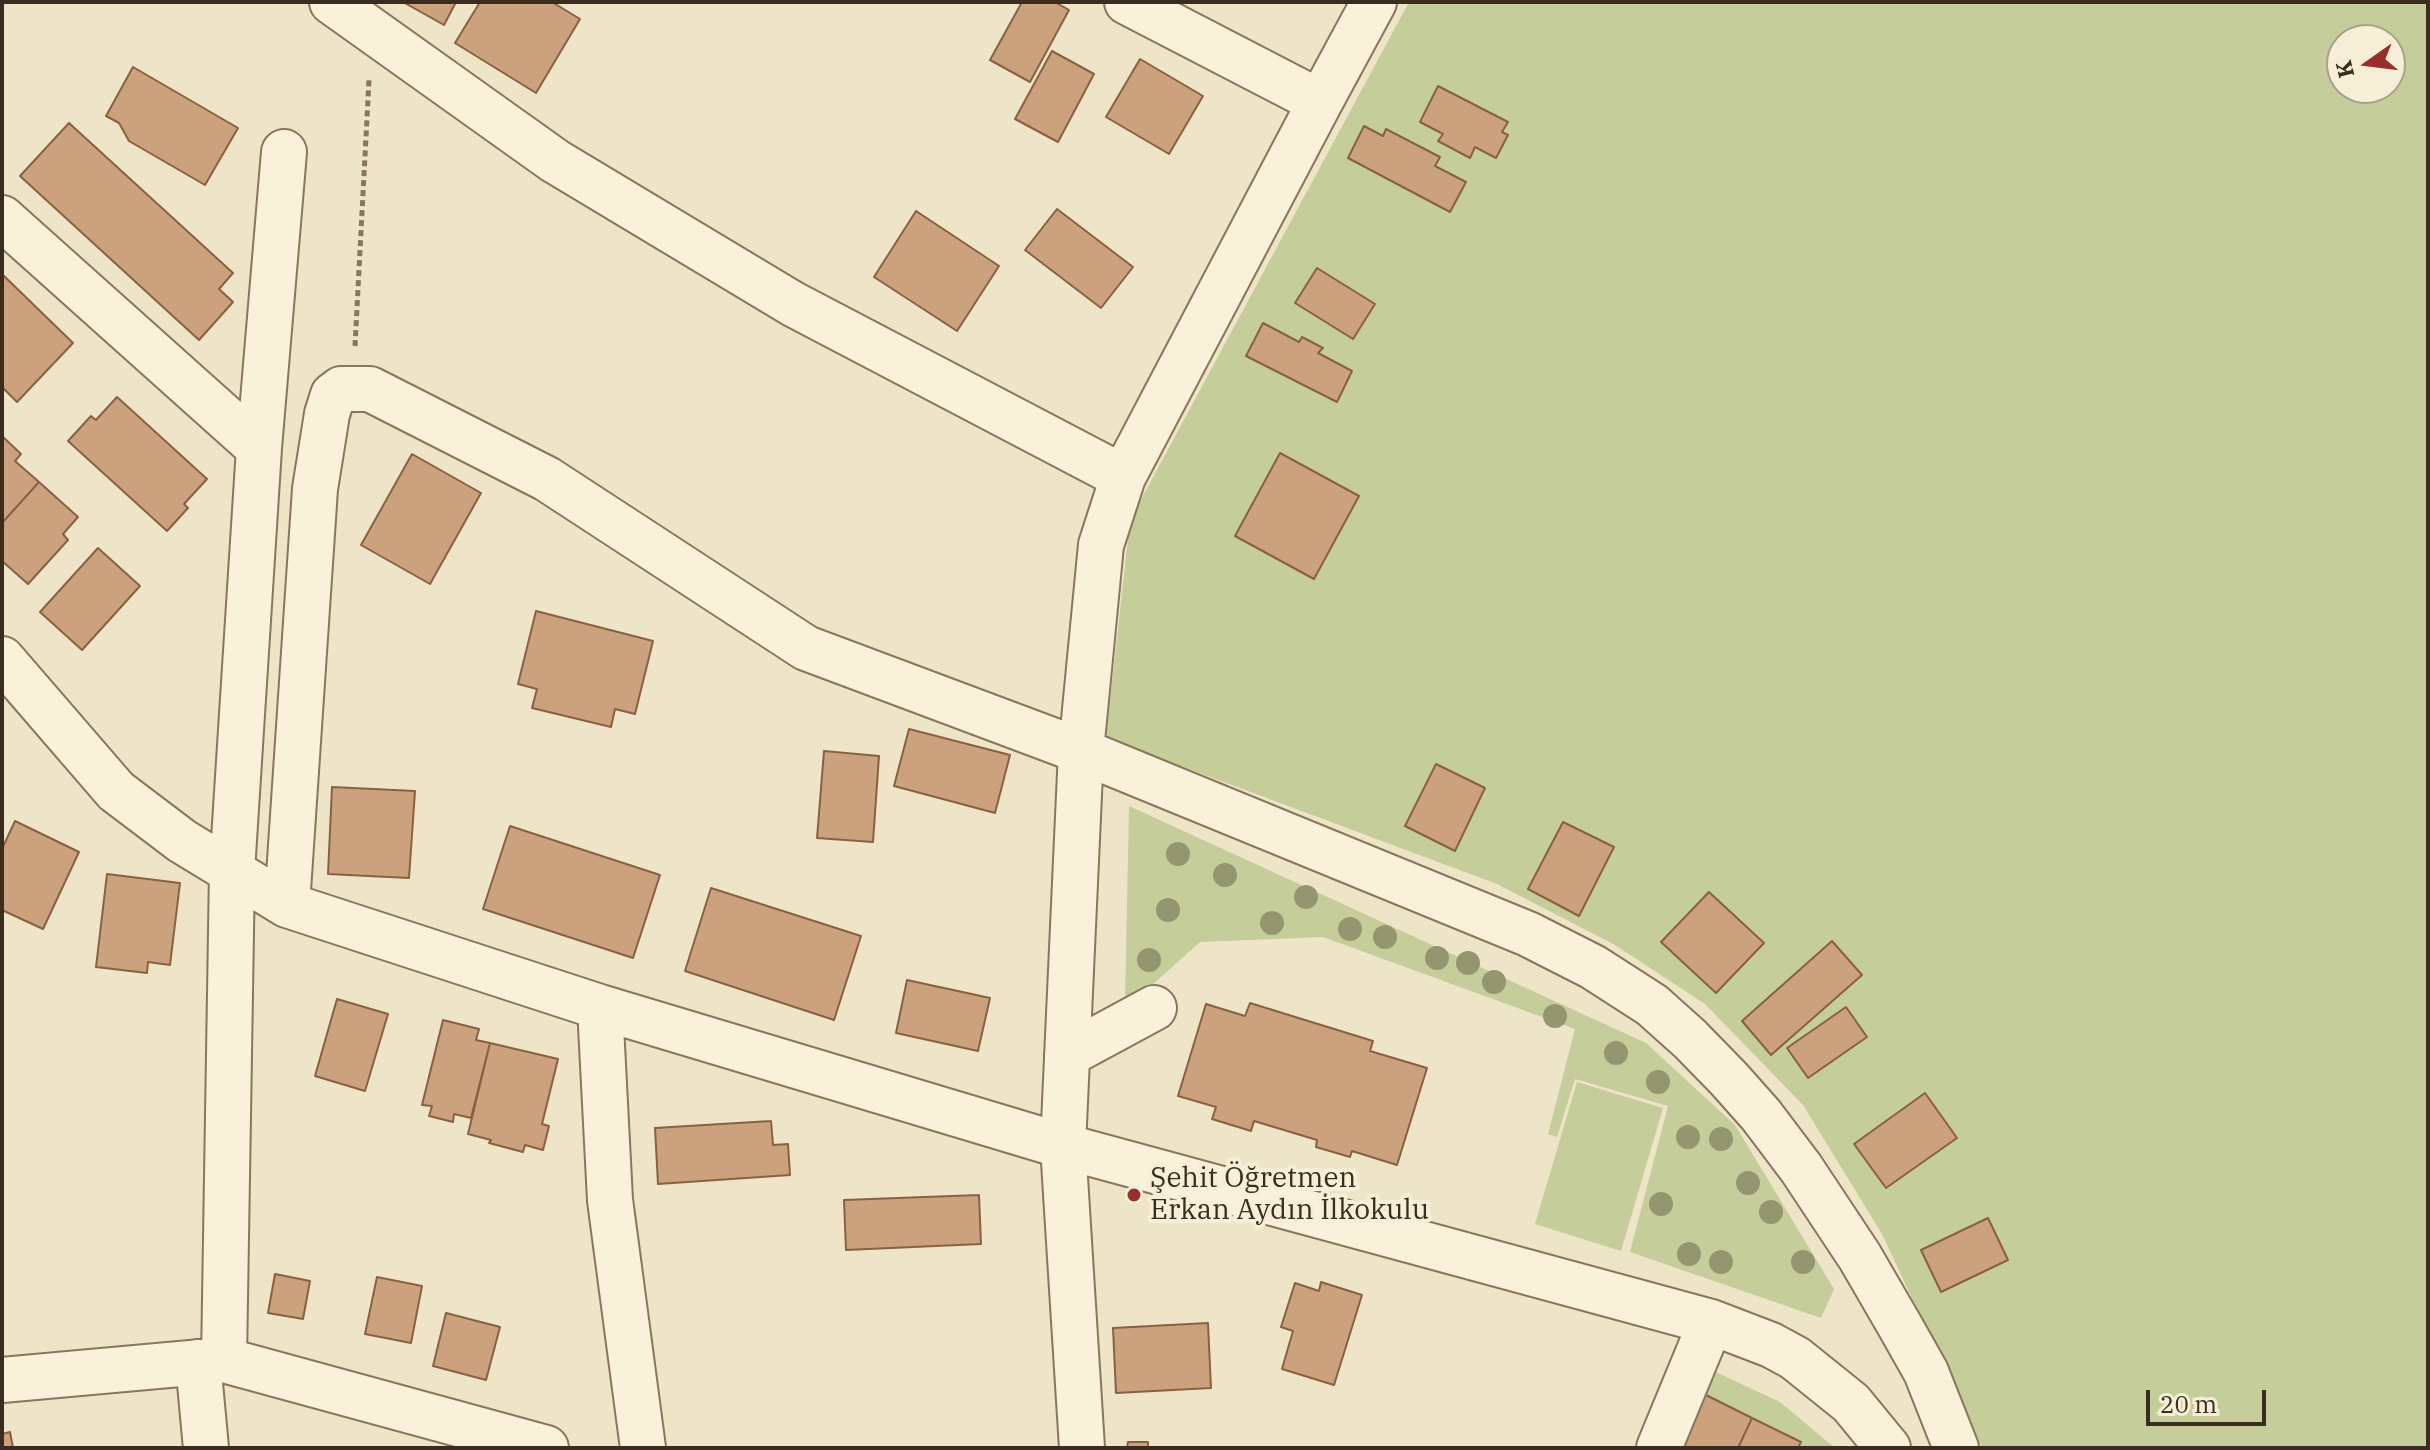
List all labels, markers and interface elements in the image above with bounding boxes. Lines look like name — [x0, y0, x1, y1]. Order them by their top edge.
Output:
north arrow — [2326, 24, 2406, 104]
text: K — [2328, 58, 2360, 81]
place label: Şehit Öğretmen Erkan Aydın İlkokulu — [1150, 1162, 1429, 1228]
marker: Şehit Öğretmen Erkan Aydın İlkokulu — [1125, 1186, 1143, 1204]
scale bar — [2150, 1374, 2270, 1424]
text: 20 m — [2160, 1388, 2217, 1420]

